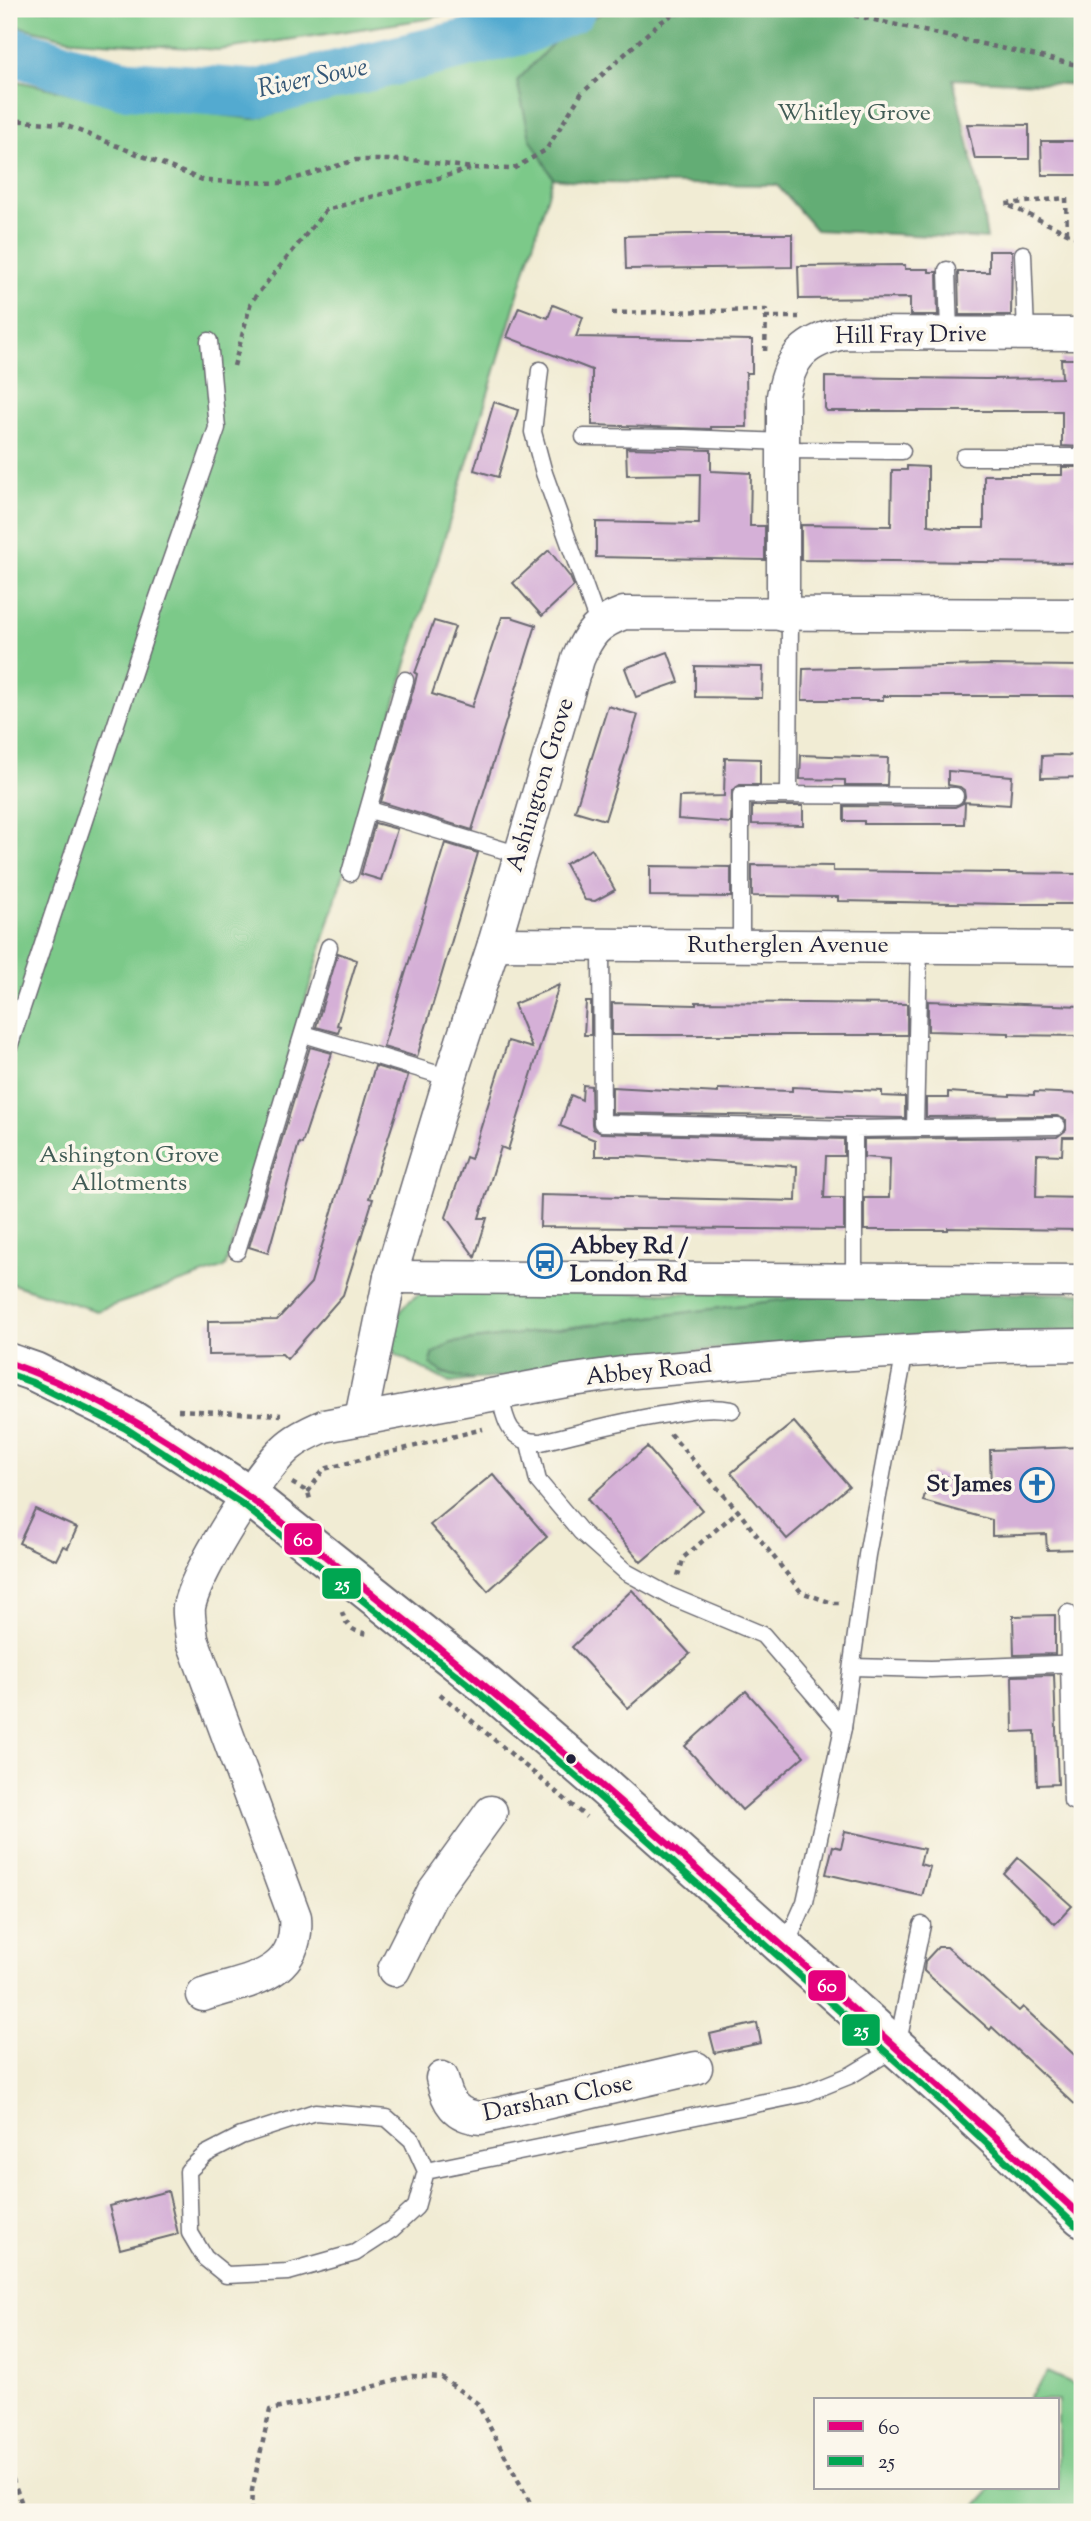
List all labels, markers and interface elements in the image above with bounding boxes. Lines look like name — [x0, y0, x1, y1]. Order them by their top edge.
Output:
water label: River Sowe — [255, 49, 371, 109]
park label: Whitley Grove — [777, 97, 931, 131]
street label: Hill Fray Drive — [835, 318, 987, 354]
street label: Ashington Grove — [498, 694, 584, 876]
street label: Rutherglen Avenue — [687, 929, 889, 963]
park label: Ashington Grove Allotments — [39, 1139, 219, 1201]
place label: Abbey Rd / London Rd — [570, 1230, 688, 1292]
bus stop icon: Abbey Rd / London Rd — [526, 1242, 564, 1280]
street label: Abbey Road — [584, 1348, 714, 1396]
church icon: St James — [1018, 1466, 1056, 1504]
place label: St James — [926, 1468, 1012, 1502]
line badge: 60 — [283, 1522, 323, 1556]
text: 60 — [293, 1528, 313, 1555]
line badge: 25 — [321, 1567, 362, 1600]
text: 25 — [334, 1572, 350, 1599]
unlabelled marker — [564, 1752, 578, 1766]
line badge: 60 — [807, 1969, 847, 2002]
text: 60 — [817, 1974, 837, 2001]
line badge: 25 — [841, 2013, 881, 2047]
text: 25 — [853, 2018, 869, 2045]
street label: Darshan Close — [480, 2067, 636, 2131]
legend — [814, 2398, 1060, 2490]
text: 60 — [878, 2414, 900, 2444]
text: 25 — [878, 2448, 895, 2478]

